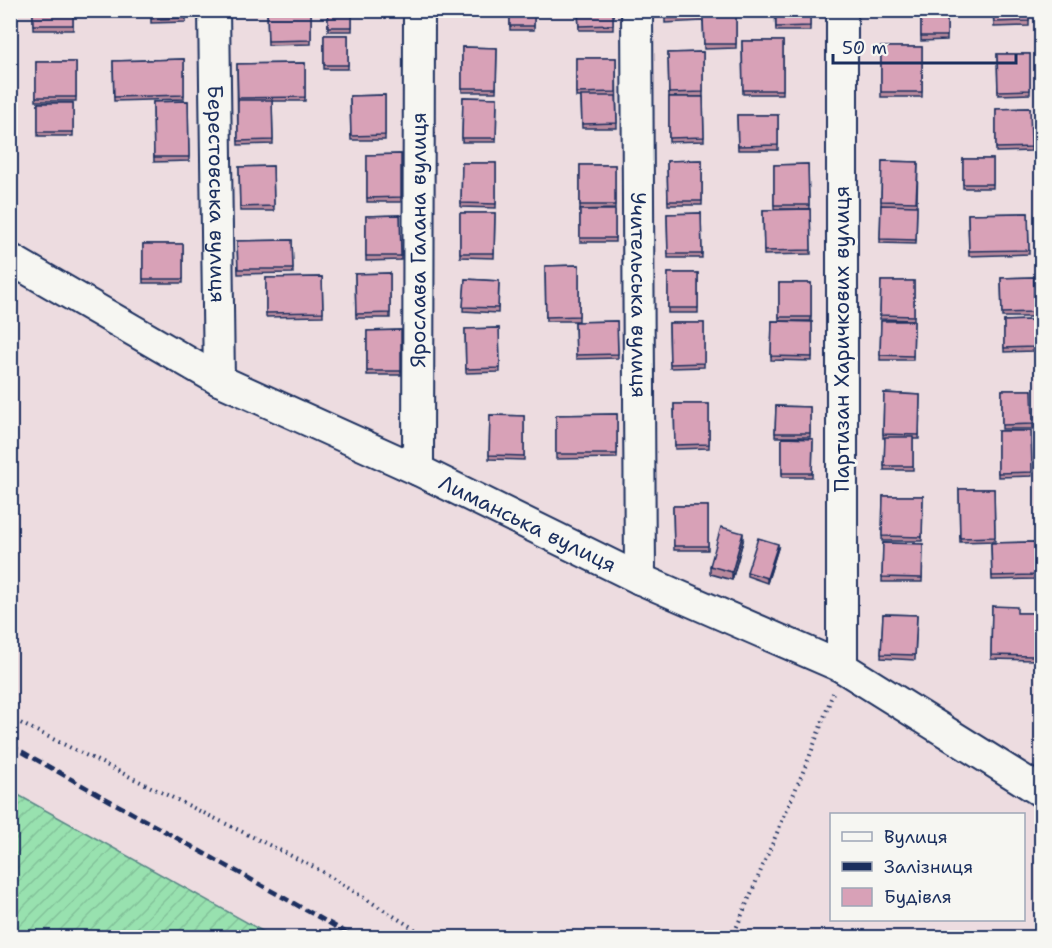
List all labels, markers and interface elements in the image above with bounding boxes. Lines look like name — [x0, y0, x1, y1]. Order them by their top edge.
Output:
scale bar — [833, 27, 1016, 65]
text: 50 m — [842, 36, 887, 60]
street label: Берестовська вулиця — [201, 85, 232, 303]
street label: Ярослава Галана вулиця — [404, 112, 433, 368]
street label: Партизан Харичкових вулиця — [828, 186, 856, 492]
street label: Учительська вулиця — [624, 192, 653, 398]
street label: Лиманська вулиця — [434, 468, 621, 579]
legend — [830, 813, 1025, 921]
text: Вулиця — [884, 825, 948, 849]
text: Залізниця — [884, 855, 973, 879]
text: Будівля — [884, 885, 952, 909]

